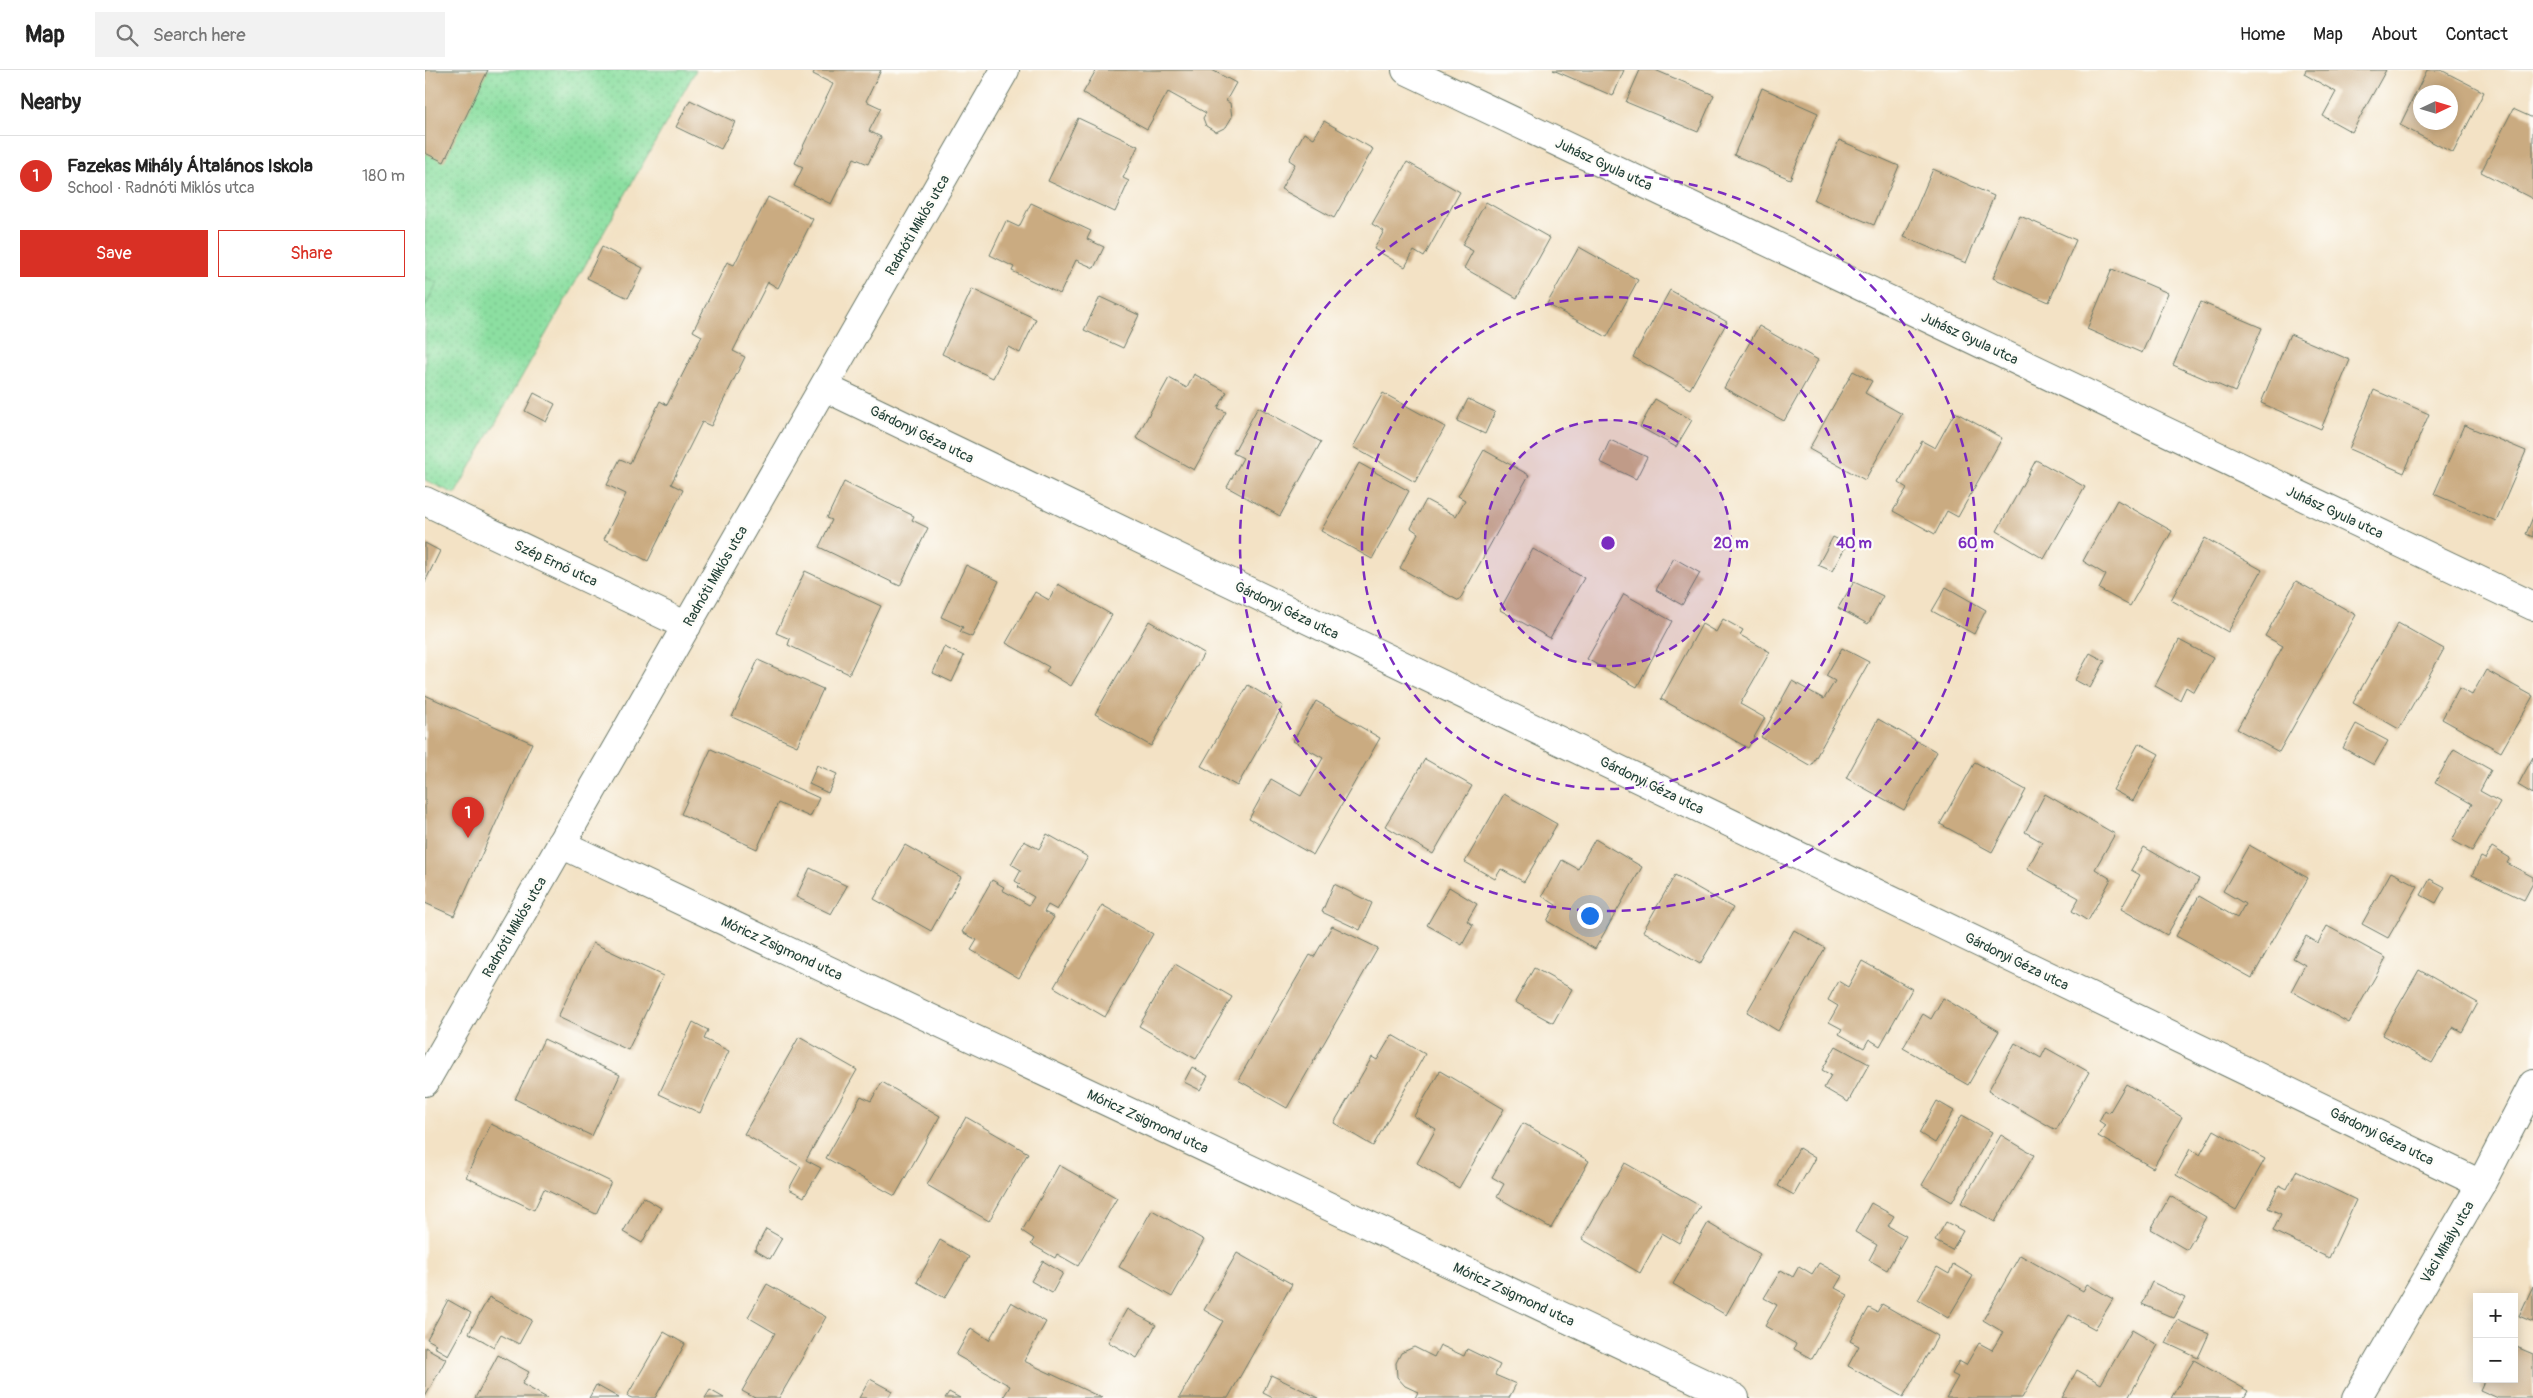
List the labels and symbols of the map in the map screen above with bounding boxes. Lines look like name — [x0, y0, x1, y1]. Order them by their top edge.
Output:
north arrow — [2413, 85, 2458, 130]
street label: Juhász Gyula utca — [1553, 135, 1655, 194]
street label: Radnóti Miklós utca — [882, 172, 953, 279]
street label: Juhász Gyula utca — [1919, 309, 2021, 368]
street label: Gárdonyi Géza utca — [867, 402, 977, 467]
street label: Juhász Gyula utca — [2284, 483, 2386, 542]
street label: Radnóti Miklós utca — [680, 523, 751, 630]
centre of rings — [1599, 534, 1617, 552]
text: 20 m — [1713, 534, 1749, 553]
text: 40 m — [1836, 534, 1872, 553]
text: 60 m — [1958, 534, 1994, 553]
street label: Szép Ernő utca — [512, 537, 600, 590]
street label: Gárdonyi Géza utca — [1232, 578, 1342, 643]
street label: Gárdonyi Géza utca — [1597, 753, 1707, 818]
pin: 1 — [452, 797, 484, 838]
street label: Radnóti Miklós utca — [479, 874, 550, 981]
your location — [1577, 903, 1603, 929]
street label: Móricz Zsigmond utca — [718, 913, 845, 984]
street label: Gárdonyi Géza utca — [1962, 929, 2072, 994]
street label: Móricz Zsigmond utca — [1084, 1086, 1211, 1157]
street label: Gárdonyi Géza utca — [2327, 1104, 2437, 1169]
street label: Váci Mihály utca — [2417, 1198, 2478, 1286]
street label: Móricz Zsigmond utca — [1450, 1259, 1577, 1330]

